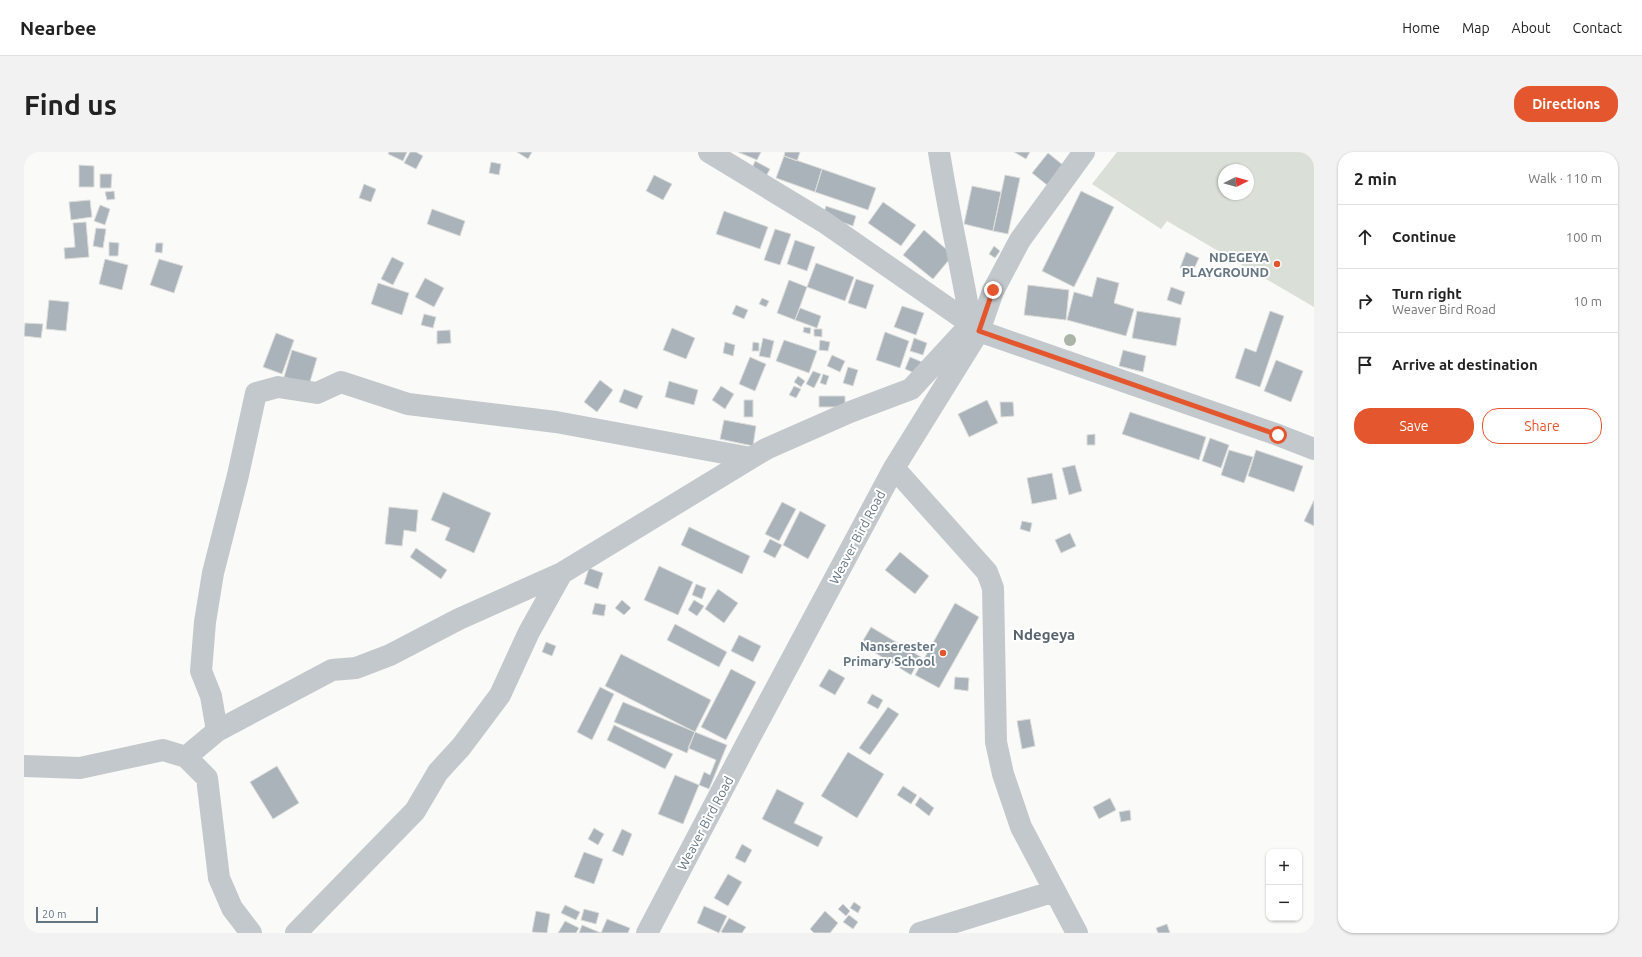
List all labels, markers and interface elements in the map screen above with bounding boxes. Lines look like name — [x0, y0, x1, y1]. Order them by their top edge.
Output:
text: Nearbee — [20, 17, 97, 39]
text: Home — [1402, 20, 1440, 36]
text: Map — [1462, 20, 1490, 36]
text: About — [1512, 20, 1551, 36]
text: Contact — [1573, 20, 1622, 36]
button: Directions — [1514, 86, 1618, 122]
text: Find us — [24, 89, 117, 120]
north arrow — [1218, 164, 1254, 200]
text: 2 min — [1354, 169, 1397, 188]
text: Walk · 110 m — [1528, 171, 1602, 185]
icon: ahead — [1354, 226, 1376, 248]
text: Continue — [1392, 228, 1456, 245]
text: 100 m — [1566, 230, 1602, 244]
place label: NDEGEYA PLAYGROUND — [1182, 250, 1270, 279]
marker: NDEGEYA PLAYGROUND — [1272, 259, 1282, 269]
route end — [984, 281, 1002, 299]
text: Turn right — [1392, 285, 1462, 302]
icon: right — [1354, 290, 1376, 312]
text: 10 m — [1573, 294, 1602, 308]
text: Weaver Bird Road — [1392, 302, 1496, 316]
icon: arrive — [1354, 354, 1376, 376]
text: Arrive at destination — [1392, 356, 1538, 373]
button: Save — [1354, 408, 1474, 444]
button: Share — [1482, 408, 1602, 444]
route start — [1269, 426, 1287, 444]
street label: Weaver Bird Road — [826, 488, 888, 586]
district label: Ndegeya — [1013, 626, 1075, 643]
place label: Nanserester Primary School — [843, 639, 936, 668]
marker: Nanserester Primary School — [938, 648, 948, 658]
street label: Weaver Bird Road — [674, 774, 736, 872]
map controls — [1266, 849, 1302, 921]
button: + — [1266, 849, 1302, 885]
button: − — [1266, 885, 1302, 921]
scale bar — [36, 905, 98, 924]
text: 20 m — [42, 908, 66, 920]

